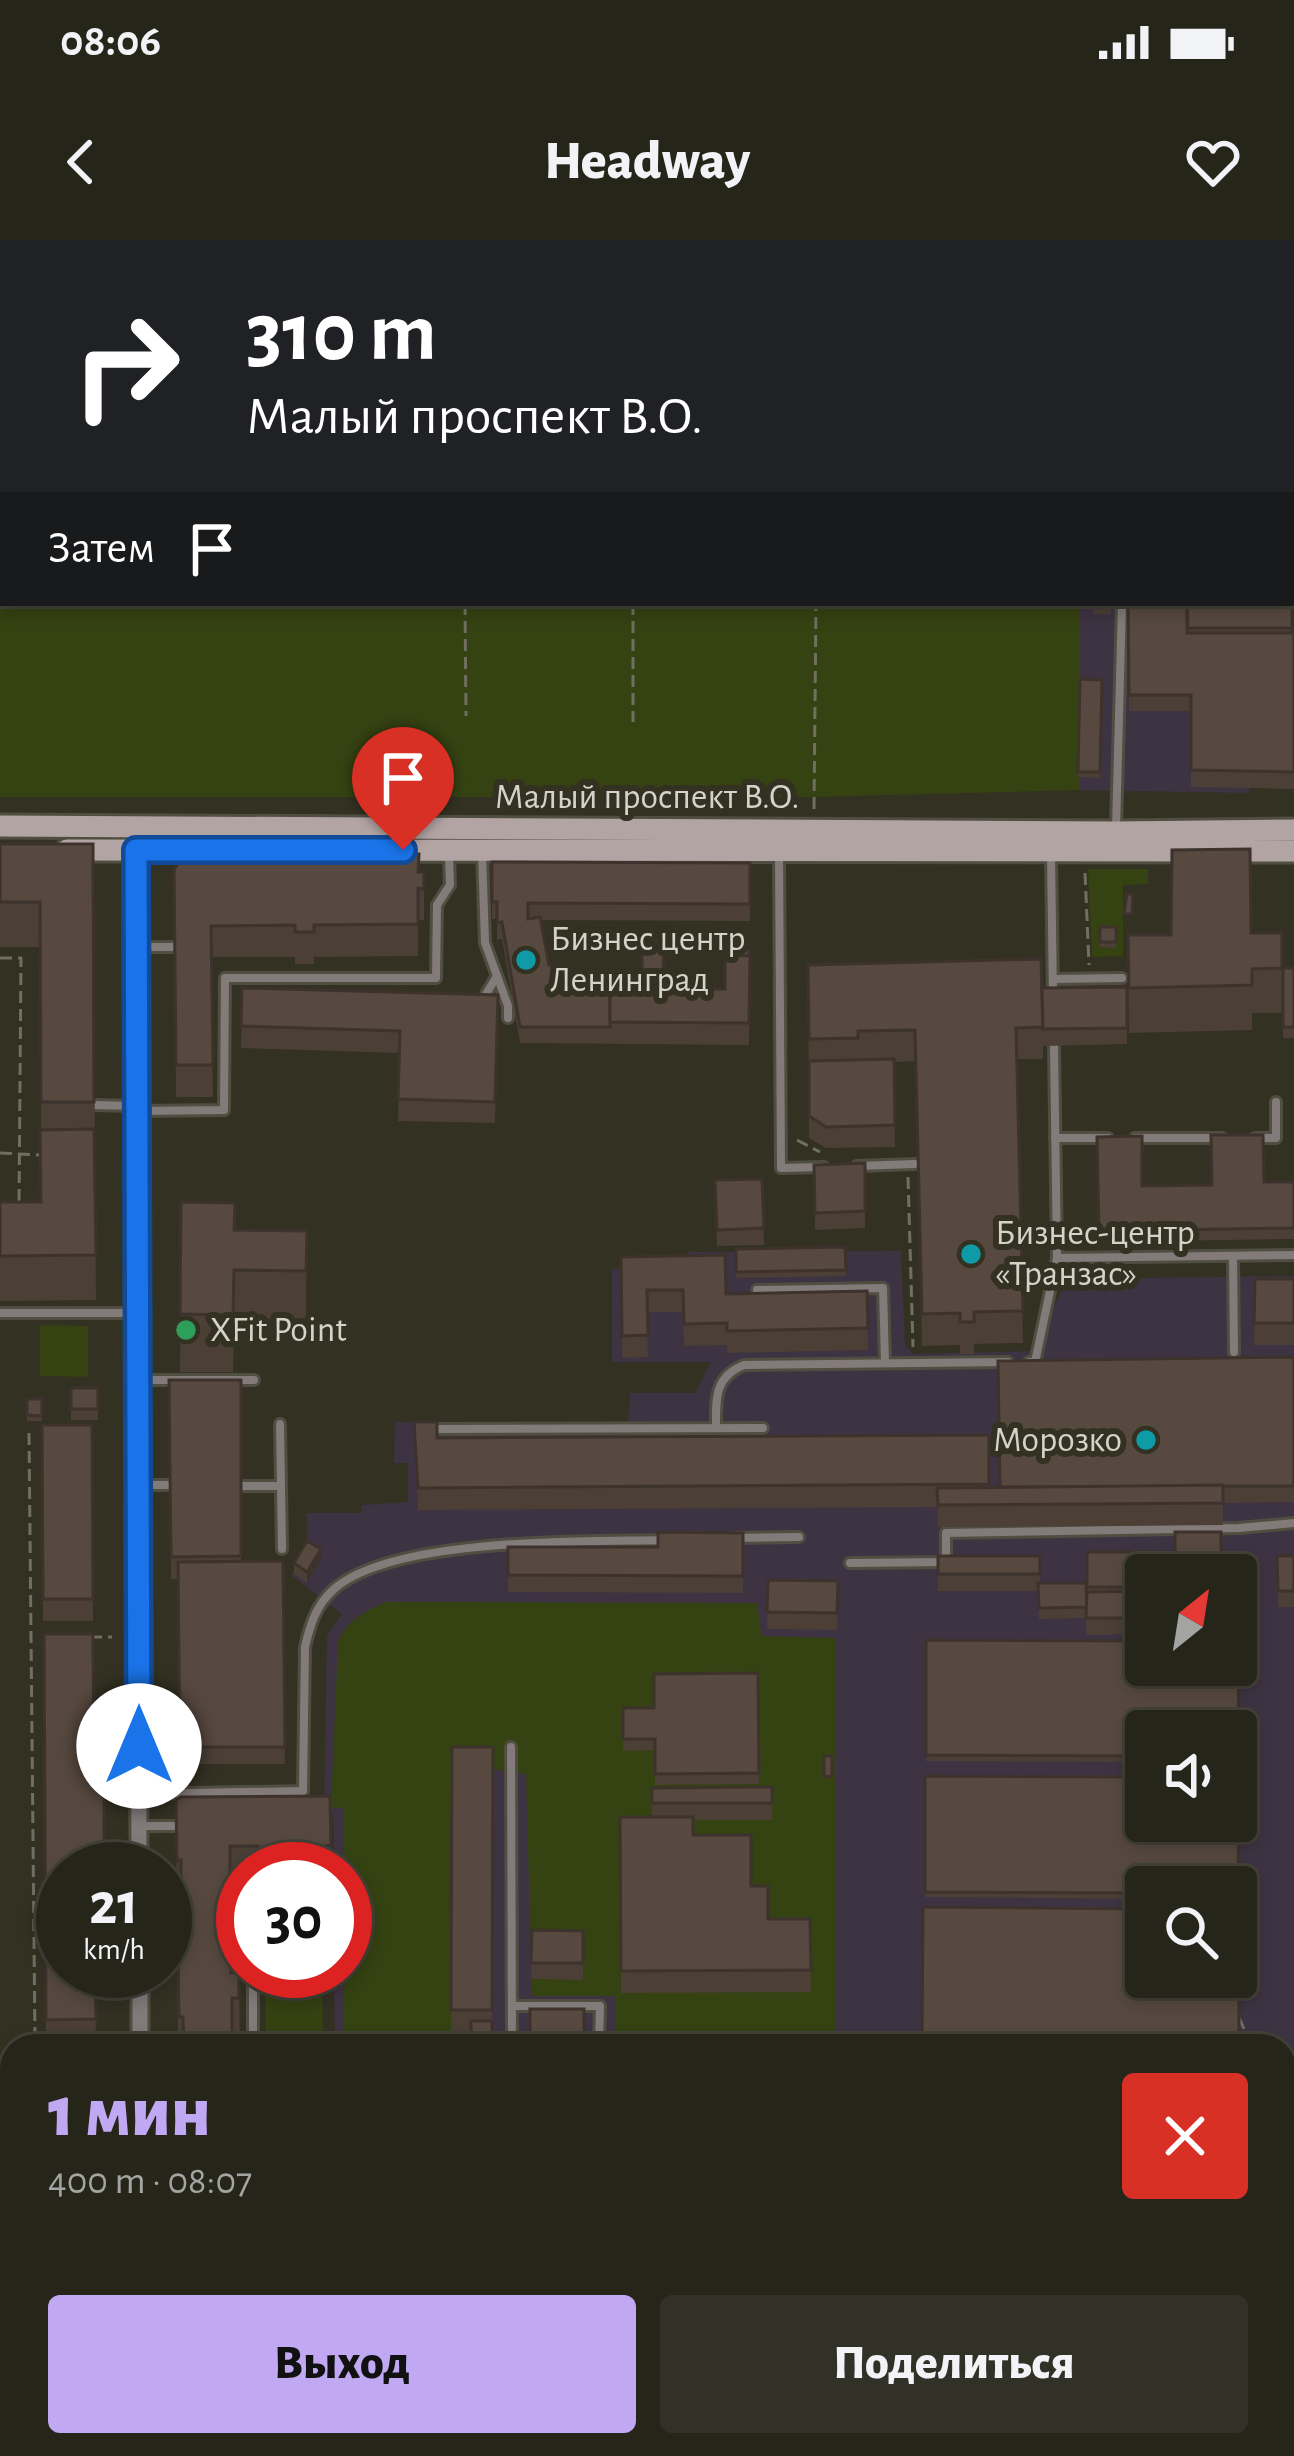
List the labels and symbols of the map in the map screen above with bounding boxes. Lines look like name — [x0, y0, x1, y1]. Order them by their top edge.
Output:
pin — [352, 727, 454, 850]
street label: Малый проспект В.О. — [495, 779, 799, 815]
place label: Бизнес центр Ленинград — [550, 921, 746, 998]
marker: Бизнес центр Ленинград — [513, 947, 539, 973]
place label: Бизнес-центр «Транзас» — [995, 1215, 1195, 1292]
marker: Бизнес-центр «Транзас» — [958, 1241, 984, 1267]
place label: XFit Point — [210, 1312, 347, 1348]
marker: XFit Point — [173, 1317, 199, 1343]
place label: Морозко — [993, 1422, 1122, 1458]
marker: Морозко — [1133, 1427, 1159, 1453]
north arrow — [1125, 1554, 1257, 1686]
position arrow — [76, 1683, 202, 1809]
speed limit sign: 30 — [216, 1842, 372, 1998]

